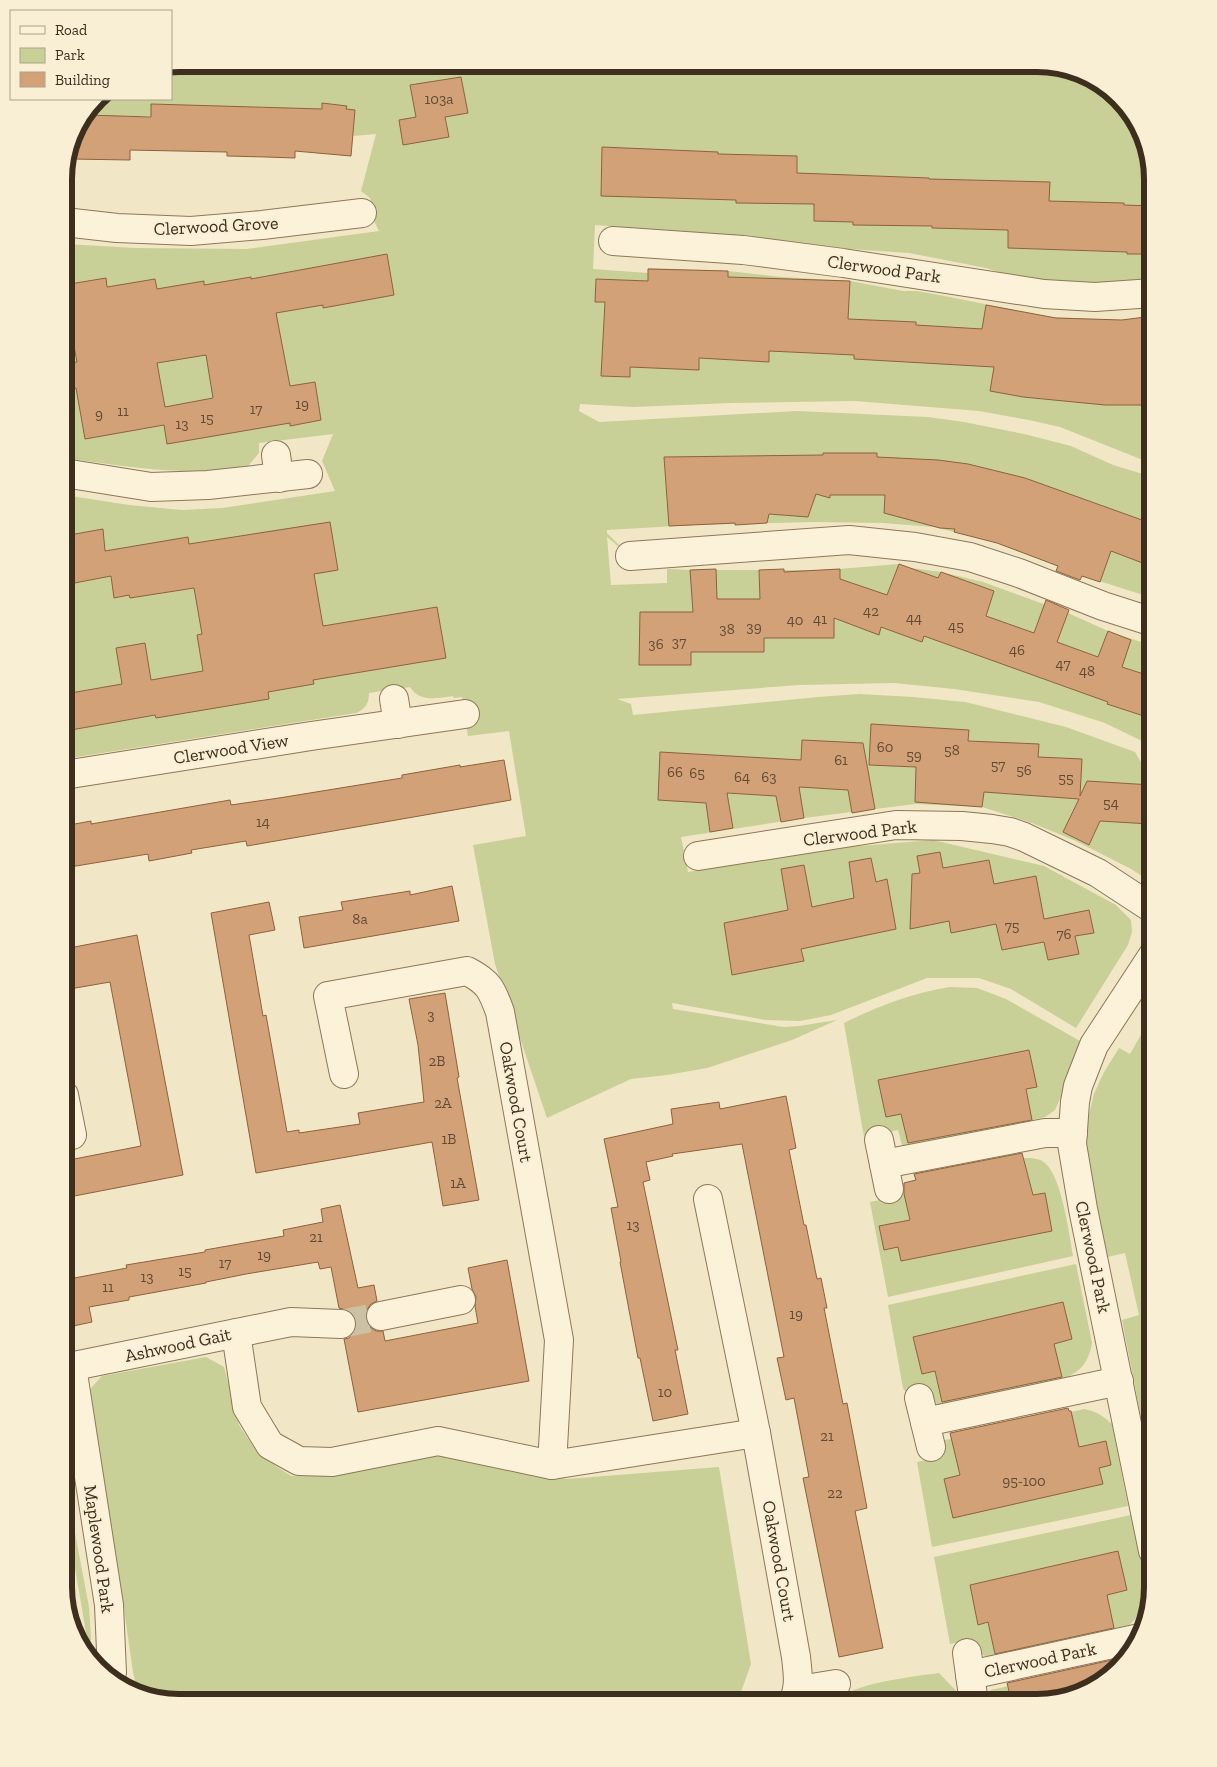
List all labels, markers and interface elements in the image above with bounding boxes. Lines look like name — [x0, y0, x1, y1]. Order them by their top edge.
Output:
legend — [10, 10, 172, 100]
text: Road — [55, 21, 88, 39]
text: Park — [55, 46, 85, 64]
text: Building — [55, 71, 110, 89]
house number: 103a — [425, 90, 454, 108]
street label: Clerwood Grove — [153, 212, 279, 240]
street label: Clerwood Park — [826, 250, 943, 288]
house number: 19 — [295, 395, 309, 413]
house number: 17 — [250, 400, 262, 418]
house number: 11 — [117, 402, 129, 420]
house number: 9 — [95, 405, 103, 423]
house number: 15 — [200, 409, 214, 427]
house number: 13 — [175, 415, 189, 433]
house number: 42 — [863, 602, 879, 620]
house number: 44 — [906, 609, 922, 627]
house number: 41 — [813, 610, 827, 628]
house number: 40 — [787, 611, 803, 629]
house number: 45 — [948, 617, 964, 635]
house number: 39 — [746, 618, 762, 636]
house number: 38 — [719, 620, 735, 638]
house number: 37 — [672, 633, 686, 651]
house number: 36 — [648, 635, 664, 653]
house number: 46 — [1009, 641, 1025, 659]
house number: 47 — [1056, 655, 1070, 673]
house number: 48 — [1079, 662, 1095, 680]
street label: Clerwood View — [172, 729, 290, 769]
house number: 60 — [877, 738, 893, 756]
house number: 58 — [944, 741, 960, 759]
house number: 59 — [906, 746, 922, 764]
house number: 61 — [834, 751, 848, 769]
house number: 57 — [991, 756, 1005, 774]
house number: 56 — [1016, 761, 1032, 779]
house number: 66 — [667, 763, 683, 781]
house number: 65 — [689, 764, 705, 782]
house number: 64 — [734, 768, 750, 786]
house number: 63 — [761, 768, 777, 786]
house number: 55 — [1058, 769, 1074, 787]
house number: 54 — [1103, 794, 1119, 812]
house number: 14 — [256, 813, 270, 831]
street label: Clerwood Park — [802, 815, 919, 851]
house number: 8a — [352, 910, 368, 928]
house number: 75 — [1005, 917, 1020, 935]
house number: 76 — [1056, 925, 1072, 943]
house number: 3 — [427, 1006, 435, 1024]
street label: Oakwood Court — [495, 1040, 538, 1164]
house number: 2B — [429, 1052, 445, 1070]
house number: 2A — [434, 1094, 452, 1112]
house number: 1B — [442, 1130, 456, 1148]
house number: 1A — [450, 1174, 466, 1192]
street label: Clerwood Park — [1070, 1199, 1116, 1316]
house number: 13 — [626, 1216, 640, 1234]
house number: 21 — [309, 1228, 323, 1246]
house number: 19 — [257, 1246, 271, 1264]
house number: 17 — [219, 1254, 231, 1272]
house number: 15 — [178, 1262, 192, 1280]
house number: 13 — [140, 1268, 154, 1286]
house number: 11 — [102, 1278, 114, 1296]
house number: 19 — [789, 1305, 803, 1323]
street label: Ashwood Gait — [123, 1323, 233, 1367]
house number: 10 — [658, 1383, 672, 1401]
house number: 21 — [820, 1427, 834, 1445]
house number: 95-100 — [1002, 1472, 1046, 1490]
street label: Maplewood Park — [79, 1484, 119, 1615]
house number: 22 — [827, 1484, 843, 1502]
street label: Oakwood Court — [758, 1499, 801, 1623]
street label: Clerwood Park — [982, 1637, 1099, 1683]

